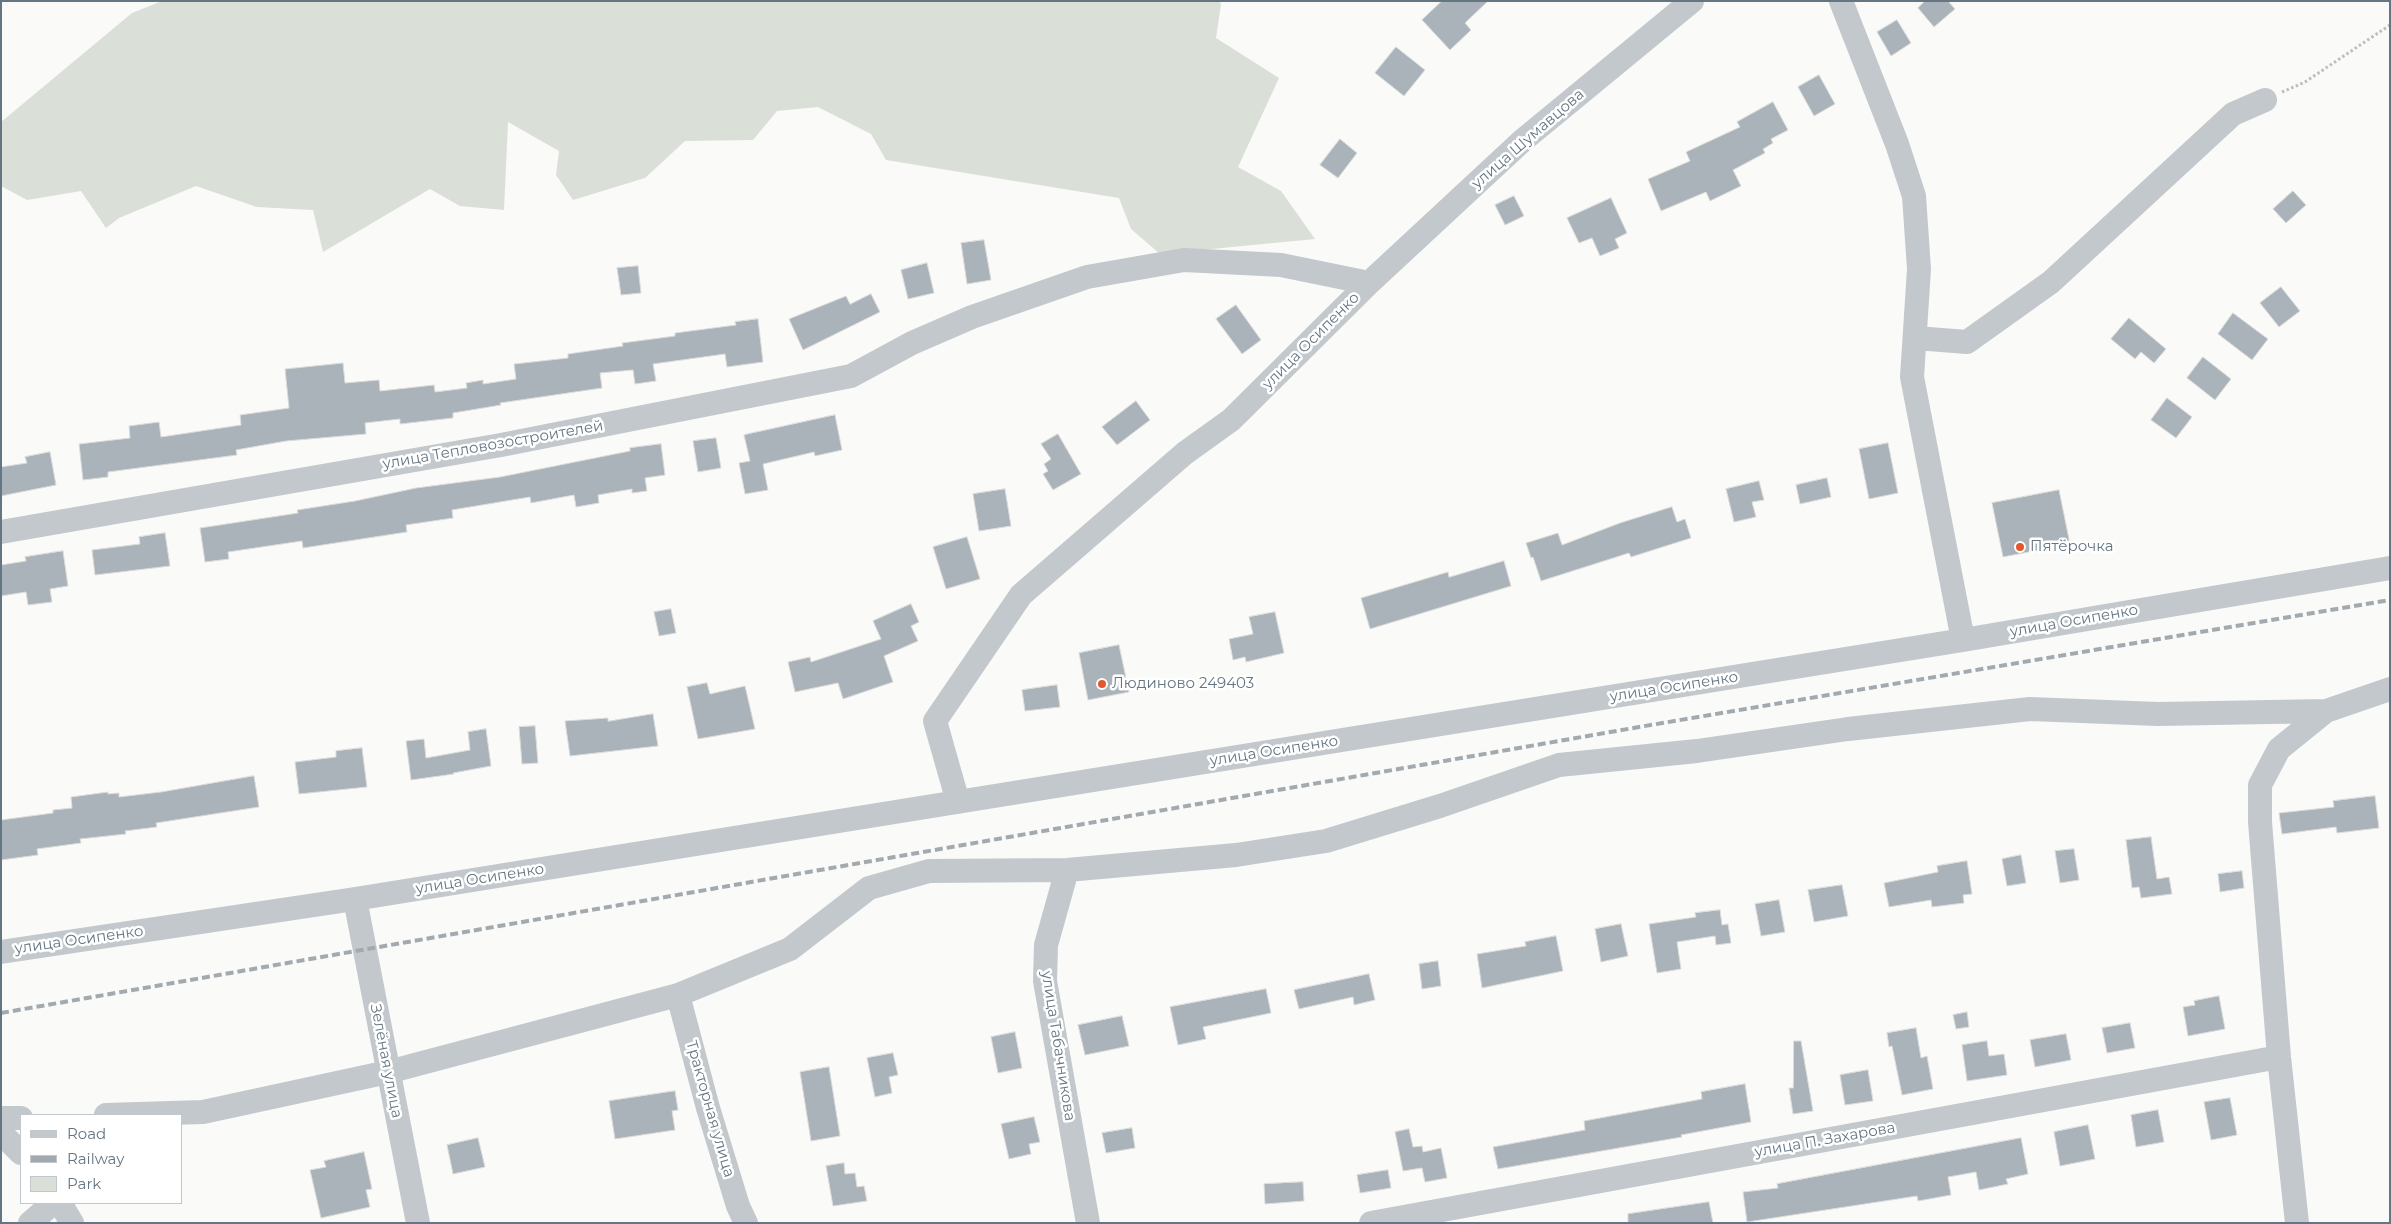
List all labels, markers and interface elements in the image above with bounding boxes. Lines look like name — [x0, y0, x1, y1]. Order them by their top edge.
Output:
street label: улица Шумавцова — [1468, 85, 1588, 193]
street label: улица Осипенко — [1259, 289, 1363, 393]
street label: улица Тепловозостроителей — [381, 417, 605, 473]
place label: Пятёрочка — [2030, 538, 2114, 556]
marker: Пятёрочка — [2014, 541, 2026, 553]
street label: улица Осипенко — [2009, 601, 2139, 641]
street label: улица Осипенко — [1608, 668, 1740, 706]
place label: Людиново 249403 — [1112, 675, 1254, 693]
marker: Людиново 249403 — [1096, 678, 1108, 690]
street label: улица Осипенко — [1208, 732, 1340, 770]
street label: улица Осипенко — [414, 860, 546, 898]
street label: улица Осипенко — [13, 922, 145, 958]
street label: улица Табачникова — [1037, 970, 1079, 1122]
street label: Зелёная улица — [366, 1002, 406, 1120]
street label: Тракторная улица — [682, 1039, 738, 1179]
legend — [20, 1114, 182, 1204]
street label: улица П. Захарова — [1753, 1119, 1897, 1161]
text: Road — [67, 1124, 106, 1143]
text: Railway — [67, 1149, 124, 1168]
text: Park — [67, 1174, 101, 1193]

